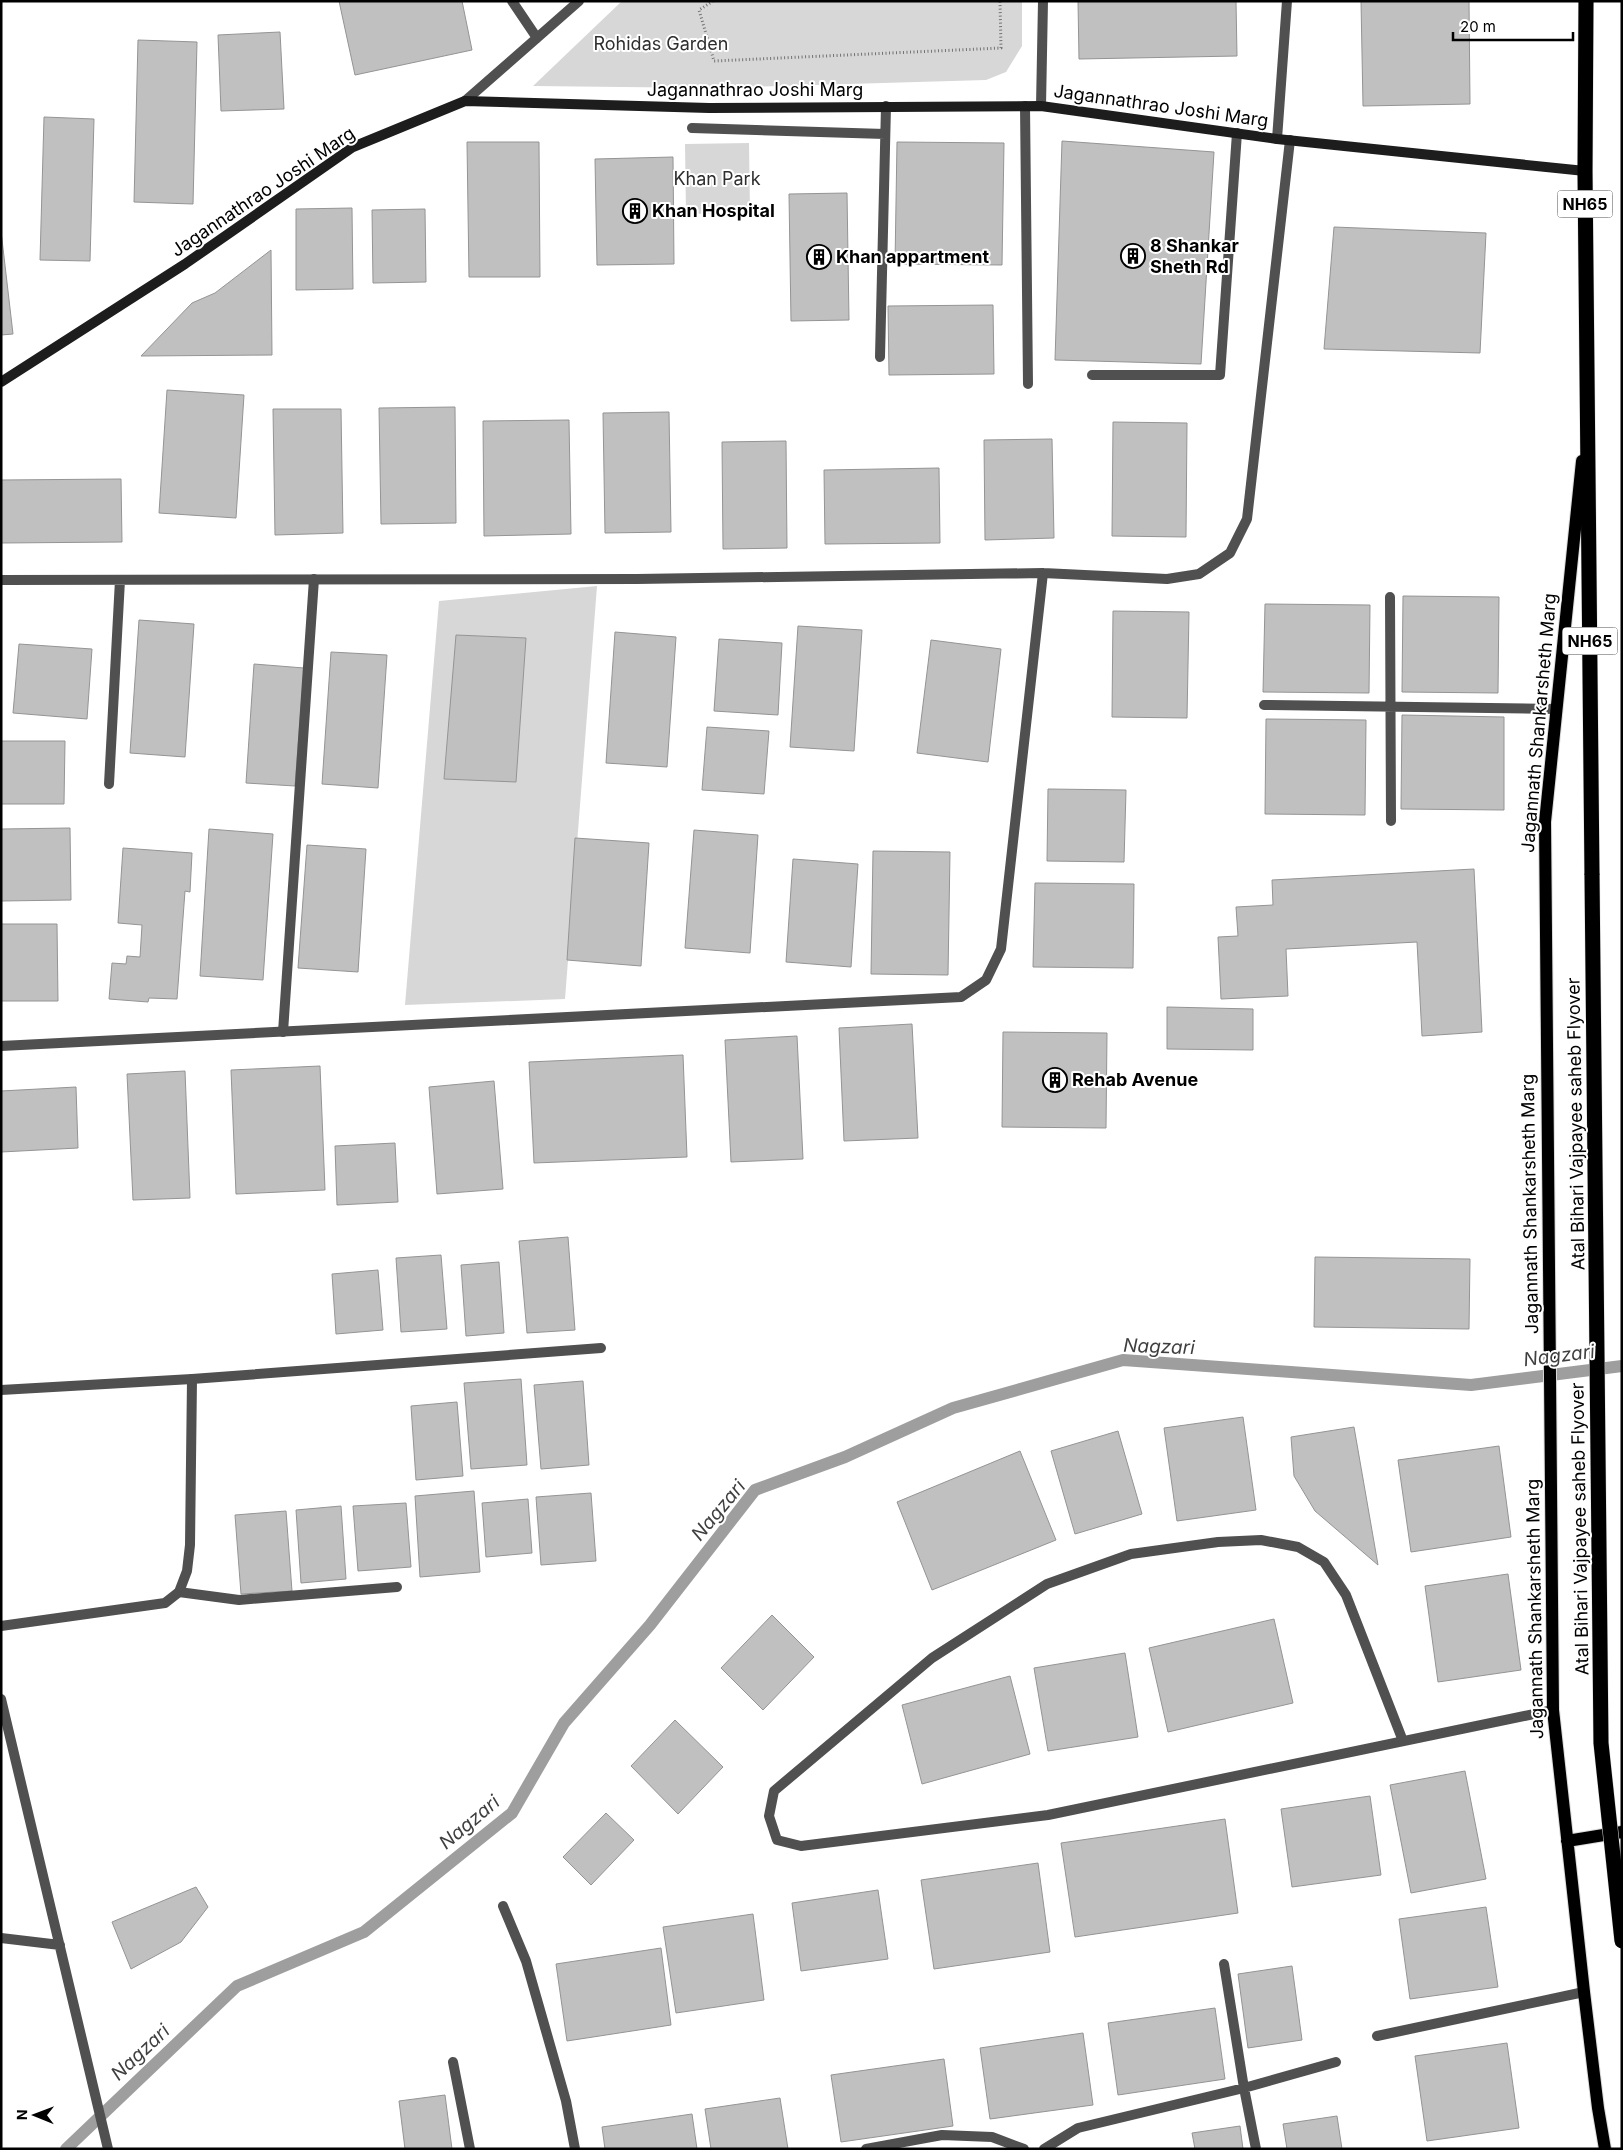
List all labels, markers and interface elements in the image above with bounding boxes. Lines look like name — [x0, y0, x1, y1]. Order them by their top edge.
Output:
scale bar — [1453, 10, 1573, 42]
text: 20 m — [1460, 17, 1496, 36]
park label: Rohidas Garden — [594, 33, 728, 54]
street label: Jagannathrao Joshi Marg — [647, 79, 863, 100]
street label: Jagannathrao Joshi Marg — [1052, 80, 1270, 131]
street label: Jagannathrao Joshi Marg — [167, 122, 358, 261]
park label: Khan Park — [673, 168, 761, 189]
road number: NH65 — [1558, 190, 1612, 218]
building icon: Khan Hospital — [622, 198, 648, 224]
place label: Khan Hospital — [652, 200, 775, 221]
place label: 8 Shankar Sheth Rd — [1150, 235, 1239, 277]
building icon: 8 Shankar Sheth Rd — [1120, 243, 1146, 269]
building icon: Khan appartment — [806, 244, 832, 270]
place label: Khan appartment — [836, 246, 989, 267]
street label: Jagannath Shankarsheth Marg — [1517, 592, 1560, 854]
road number: NH65 — [1562, 627, 1618, 654]
street label: Atal Bihari Vajpayee saheb Flyover — [1562, 977, 1589, 1271]
building icon: Rehab Avenue — [1042, 1067, 1068, 1093]
place label: Rehab Avenue — [1072, 1069, 1198, 1090]
street label: Jagannath Shankarsheth Marg — [1517, 1074, 1542, 1334]
water label: Nagzari — [1123, 1334, 1196, 1359]
water label: Nagzari — [1522, 1340, 1596, 1371]
street label: Atal Bihari Vajpayee saheb Flyover — [1566, 1382, 1593, 1676]
water label: Nagzari — [687, 1475, 750, 1545]
street label: Jagannath Shankarsheth Marg — [1522, 1479, 1547, 1739]
water label: Nagzari — [435, 1790, 504, 1854]
water label: Nagzari — [106, 2019, 175, 2085]
north arrow — [10, 2090, 60, 2140]
text: N — [13, 2109, 30, 2120]

